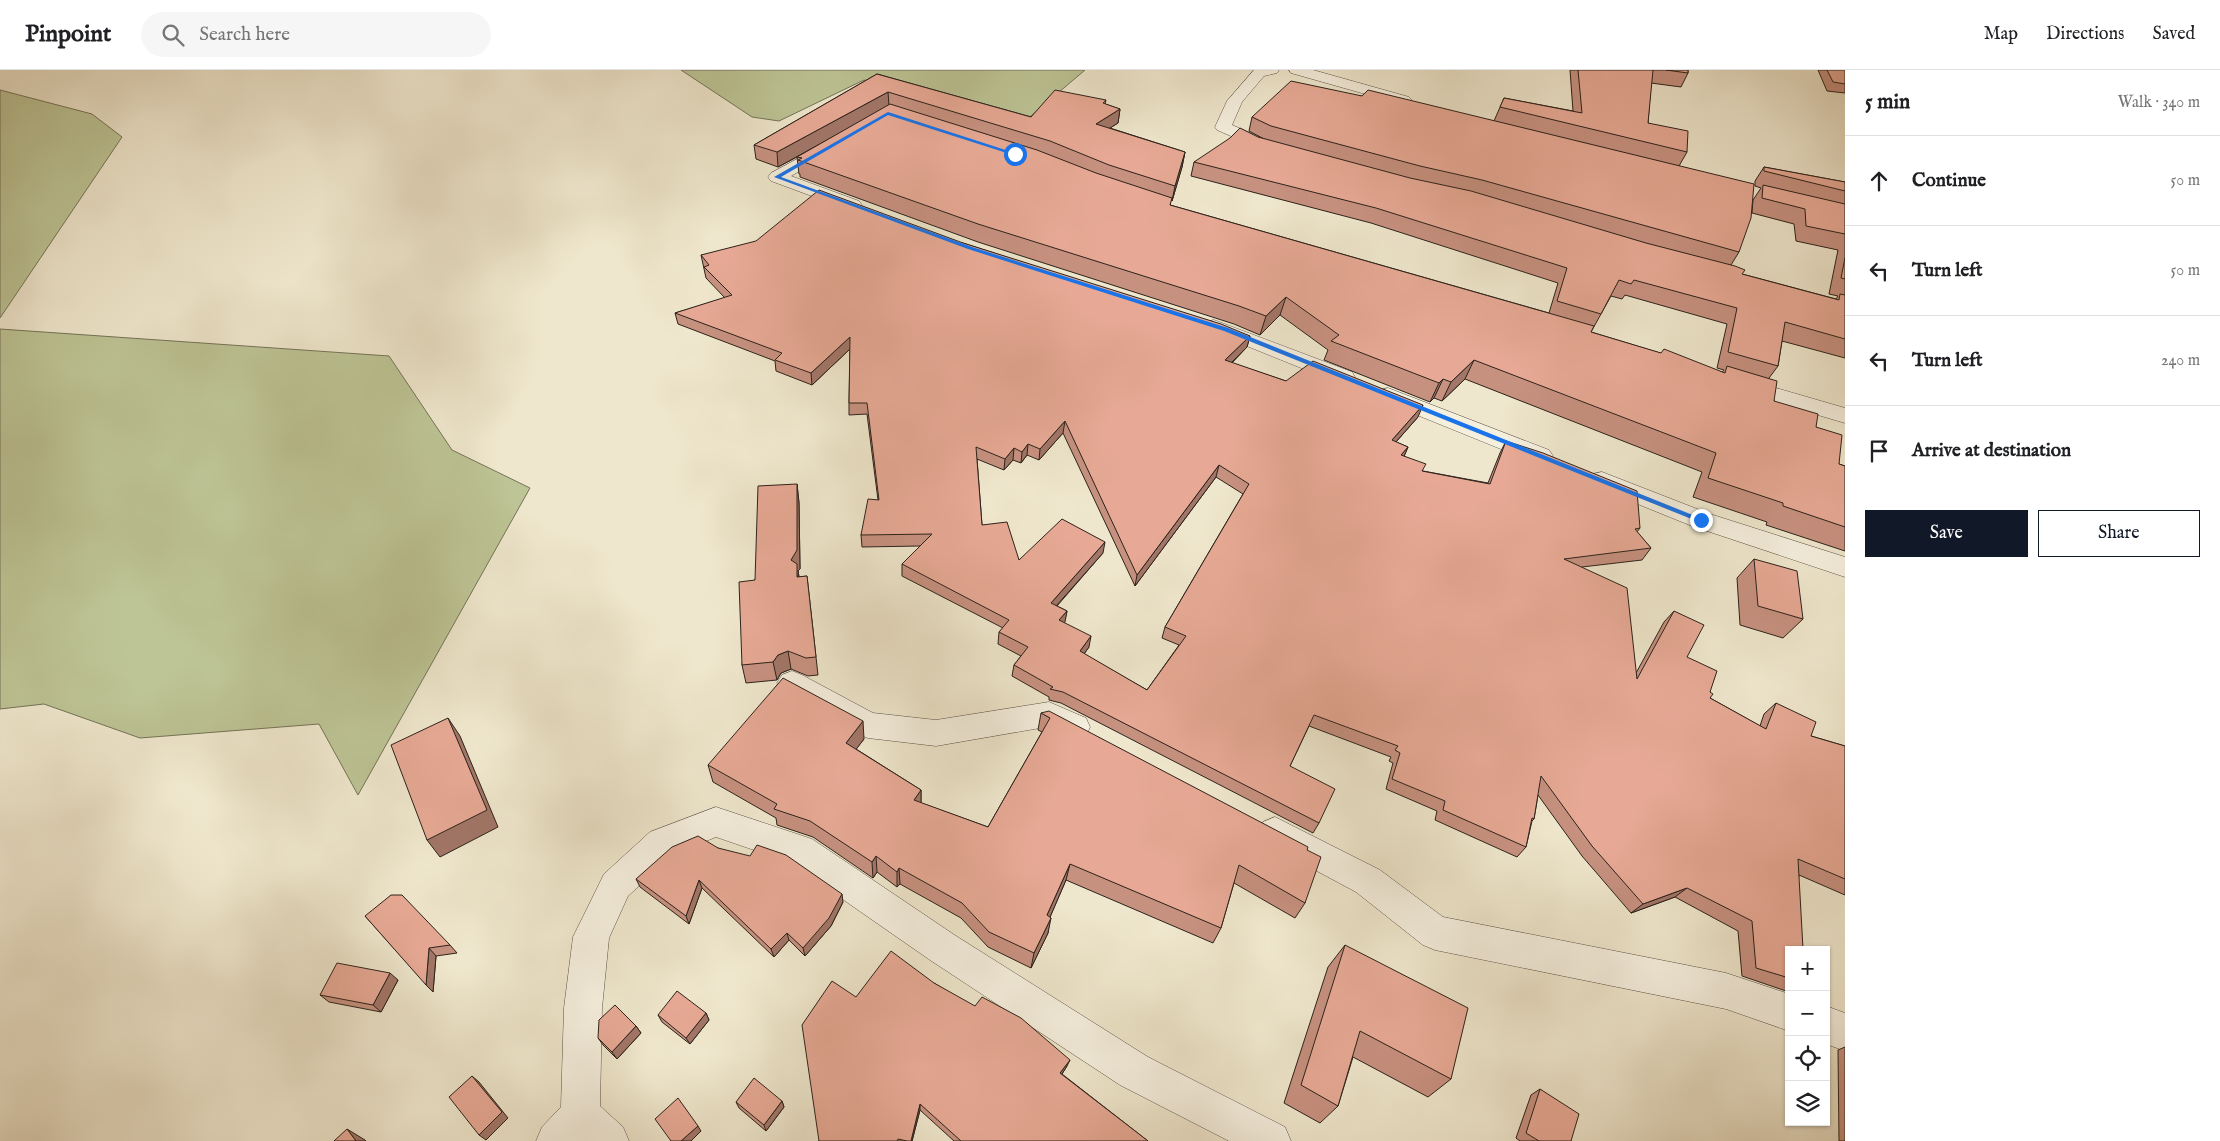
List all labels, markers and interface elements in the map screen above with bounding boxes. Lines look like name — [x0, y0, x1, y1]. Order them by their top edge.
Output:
search box — [141, 12, 491, 57]
text: Pinpoint — [25, 19, 111, 50]
icon: search — [159, 21, 187, 49]
text: Search here — [199, 23, 290, 47]
text: Map — [1984, 23, 2018, 46]
text: Directions — [2046, 23, 2124, 46]
text: Saved — [2152, 23, 2195, 46]
text: 5 min — [1865, 89, 1910, 116]
text: Walk · 340 m — [2118, 93, 2200, 113]
route start — [1004, 143, 1027, 166]
icon: ahead — [1865, 167, 1893, 195]
text: Continue — [1912, 169, 1986, 193]
text: 50 m — [2171, 171, 2200, 191]
icon: left — [1865, 257, 1893, 285]
text: Turn left — [1912, 259, 1983, 283]
text: 50 m — [2171, 261, 2200, 281]
icon: left — [1865, 347, 1893, 375]
text: Turn left — [1912, 349, 1983, 373]
text: 240 m — [2161, 351, 2200, 371]
icon: arrive — [1865, 437, 1893, 465]
text: Arrive at destination — [1912, 439, 2071, 463]
route end — [1690, 509, 1713, 532]
button: Save — [1865, 510, 2028, 557]
button: Share — [2038, 510, 2200, 557]
map controls — [1785, 946, 1830, 1126]
button: + — [1785, 946, 1830, 991]
button: − — [1785, 991, 1830, 1036]
button: locate — [1785, 1036, 1830, 1081]
button: layers — [1785, 1081, 1830, 1126]

